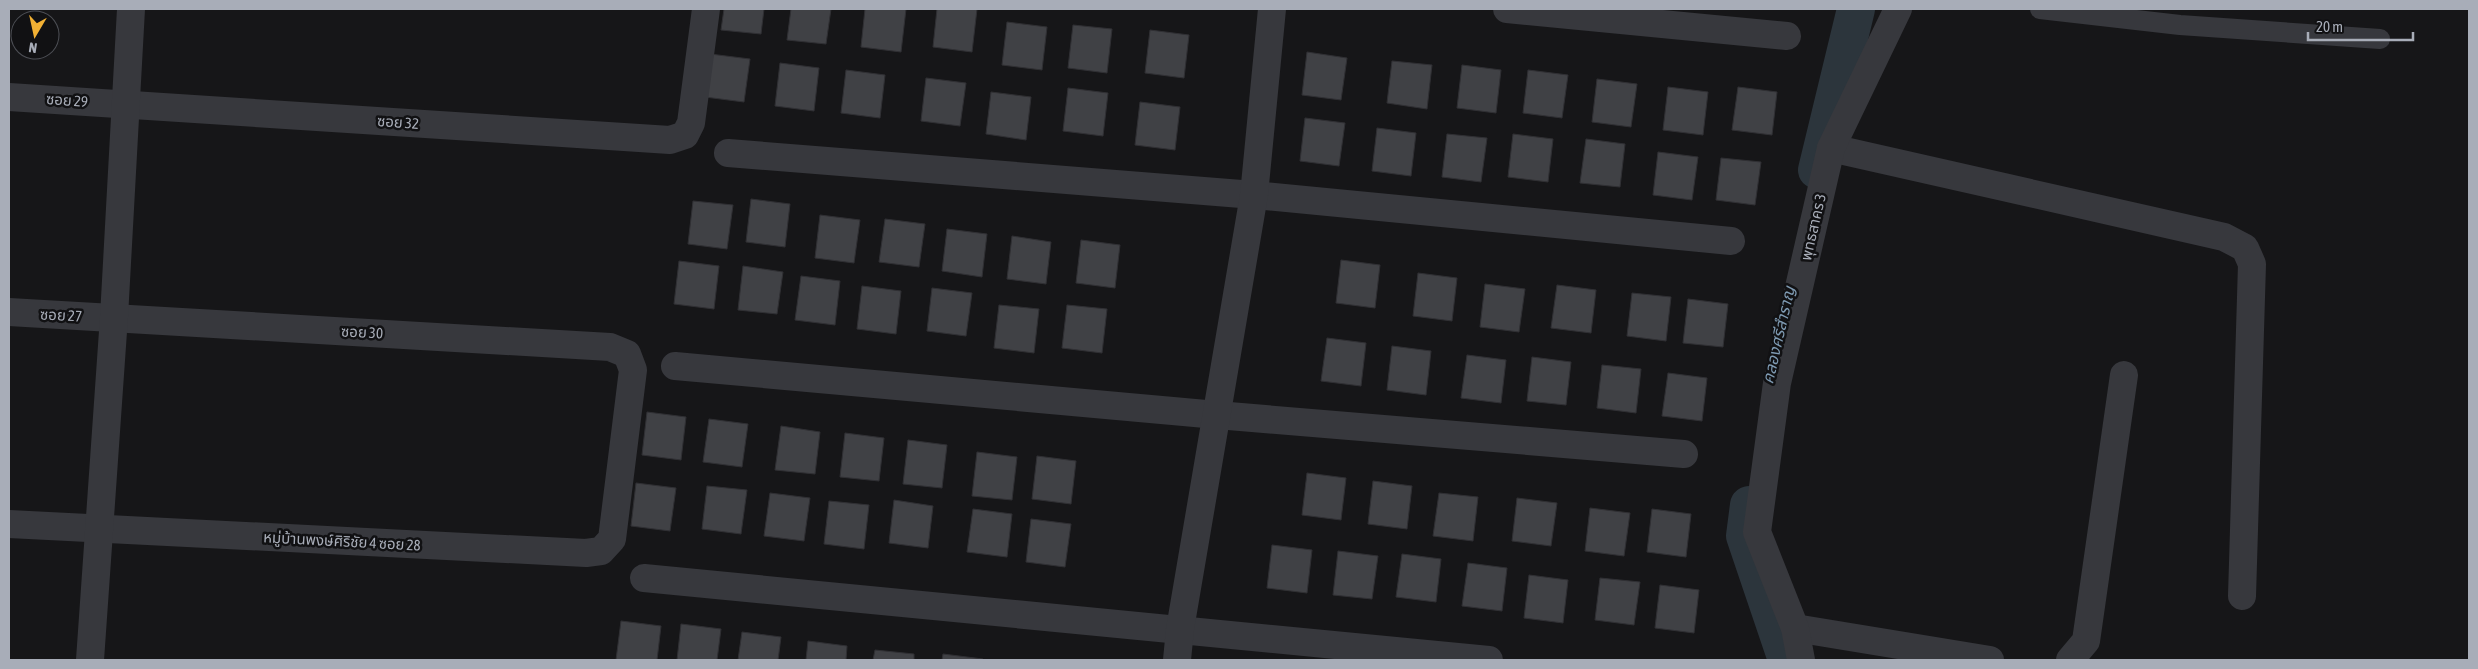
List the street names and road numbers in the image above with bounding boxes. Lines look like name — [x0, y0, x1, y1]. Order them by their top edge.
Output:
street label: ซอย 29 — [45, 90, 89, 110]
street label: ซอย 32 — [376, 112, 420, 132]
street label: พุทธสาคร 3 — [1797, 192, 1830, 262]
street label: ซอย 27 — [40, 305, 82, 325]
street label: ซอย 30 — [341, 322, 383, 342]
street label: หมู่บ้านพงษ์ศิริชัย 4 ซอย 28 — [263, 528, 421, 555]

